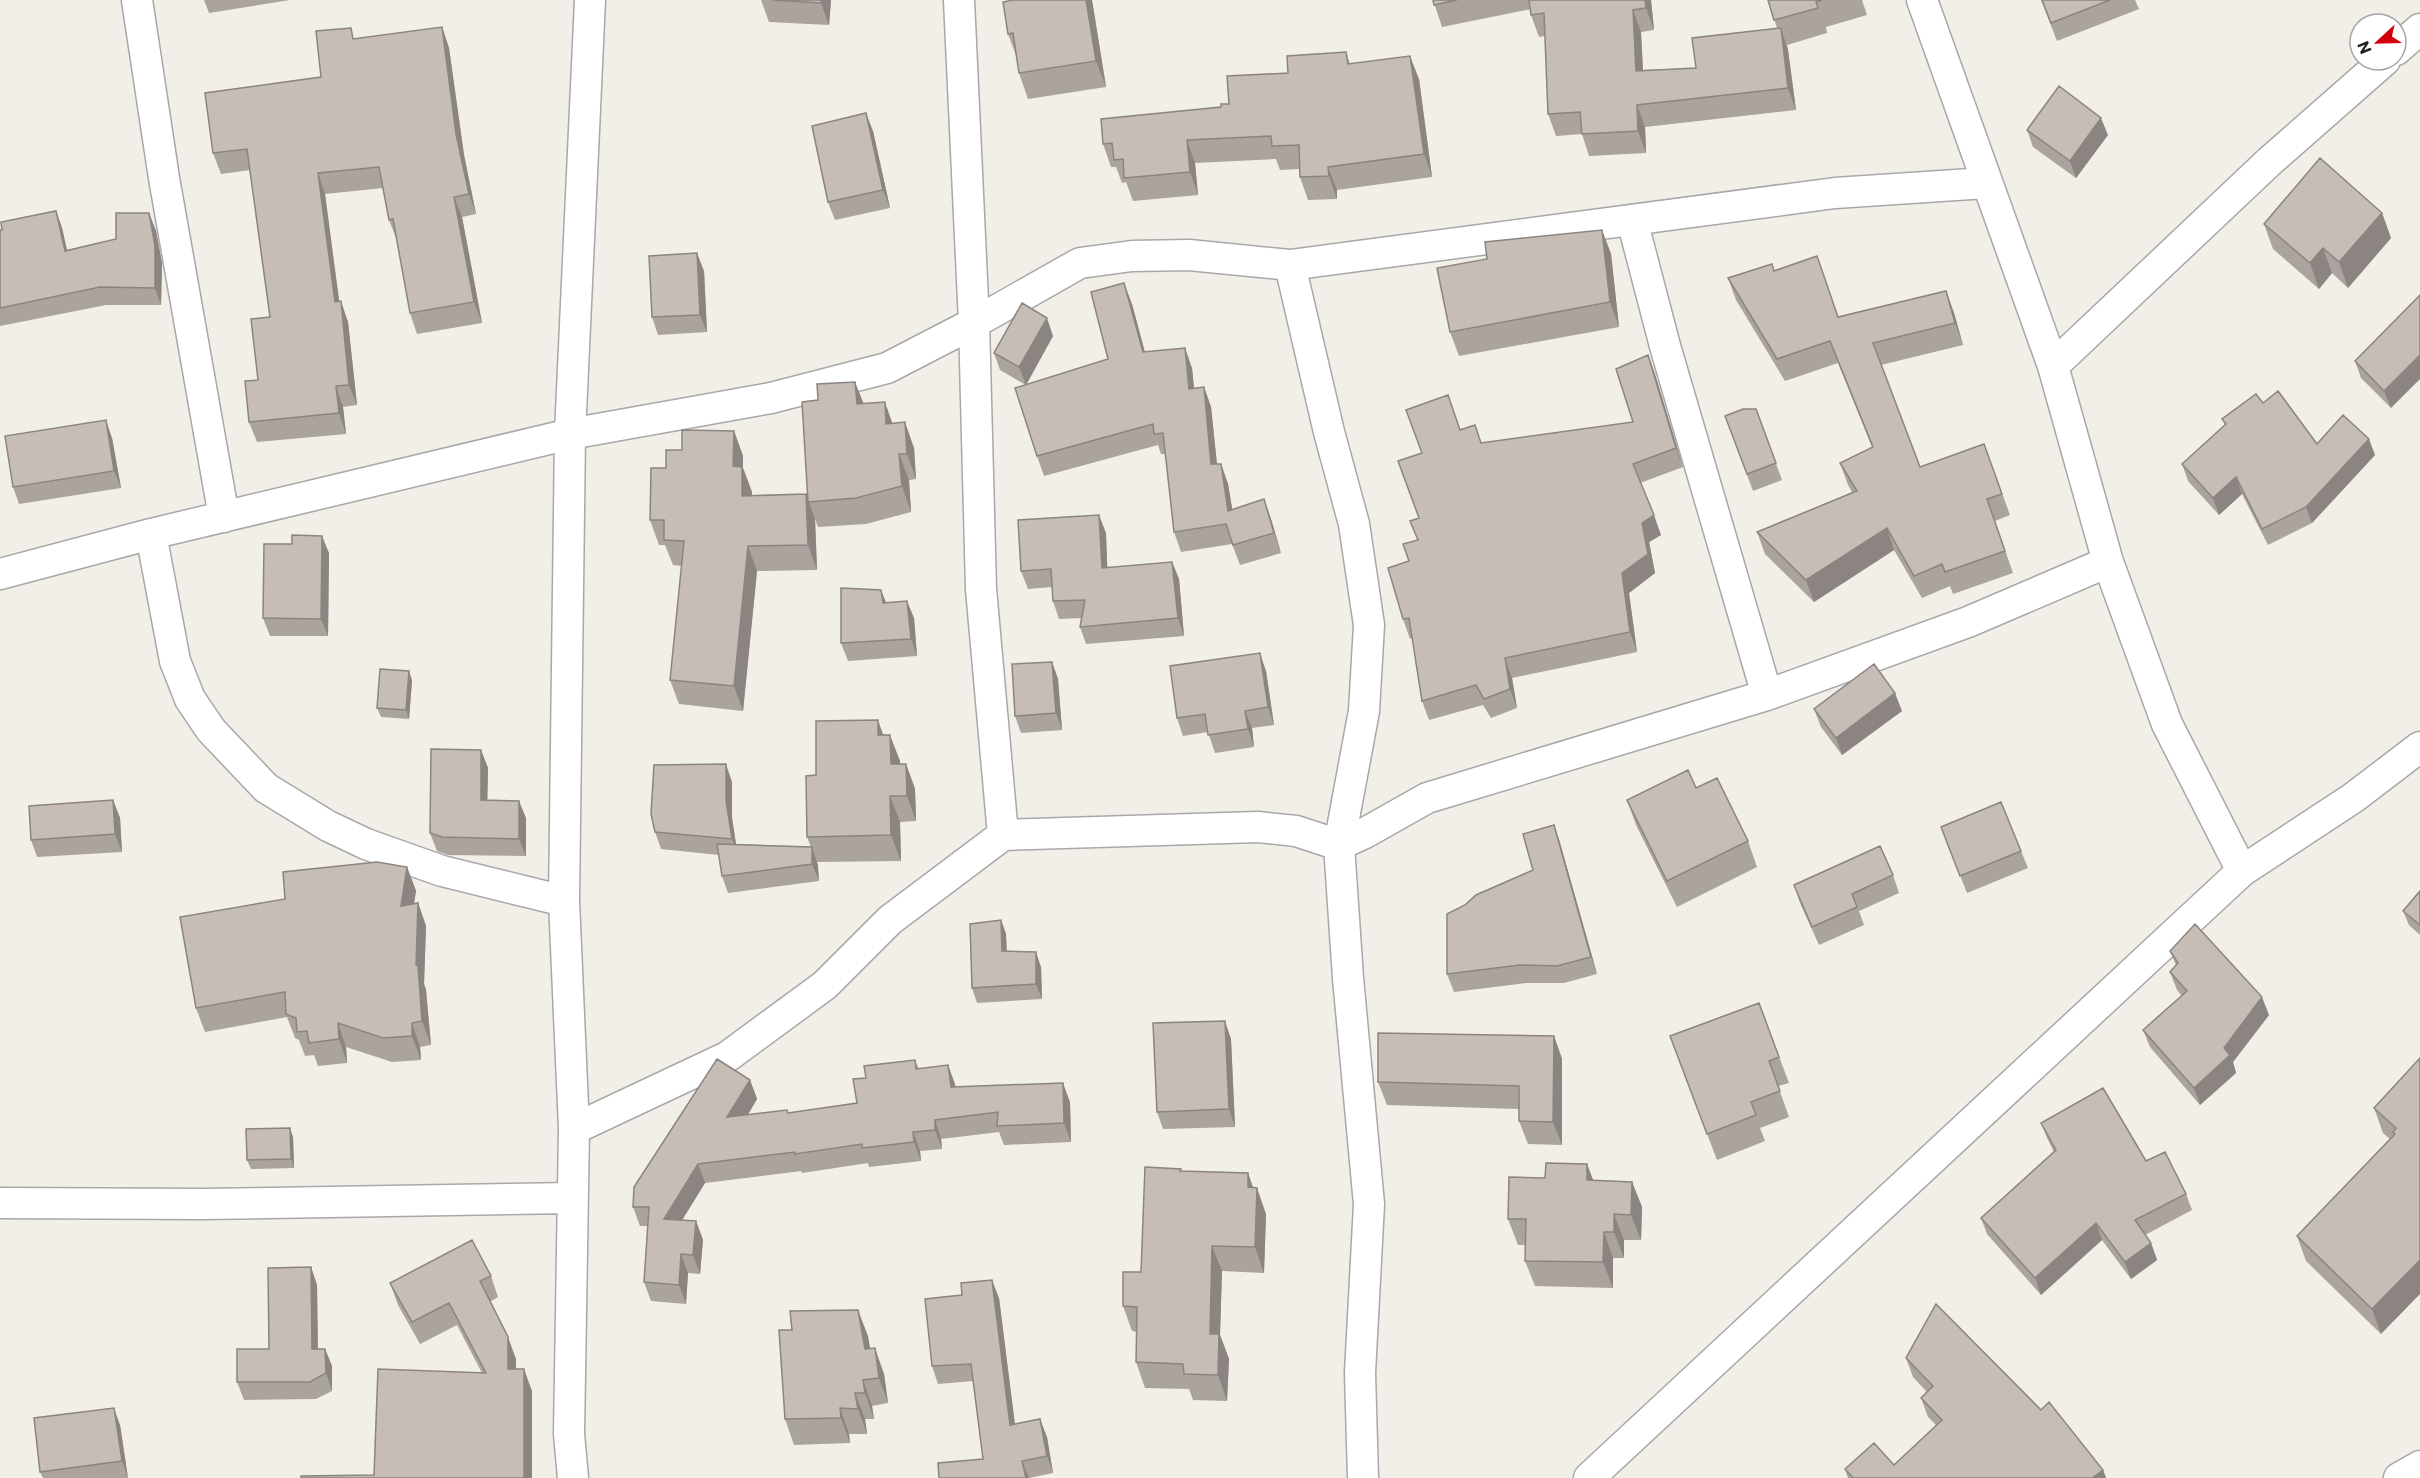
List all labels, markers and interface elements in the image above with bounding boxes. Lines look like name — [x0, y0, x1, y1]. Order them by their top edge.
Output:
north arrow — [2348, 12, 2408, 72]
text: N — [2353, 39, 2375, 57]

